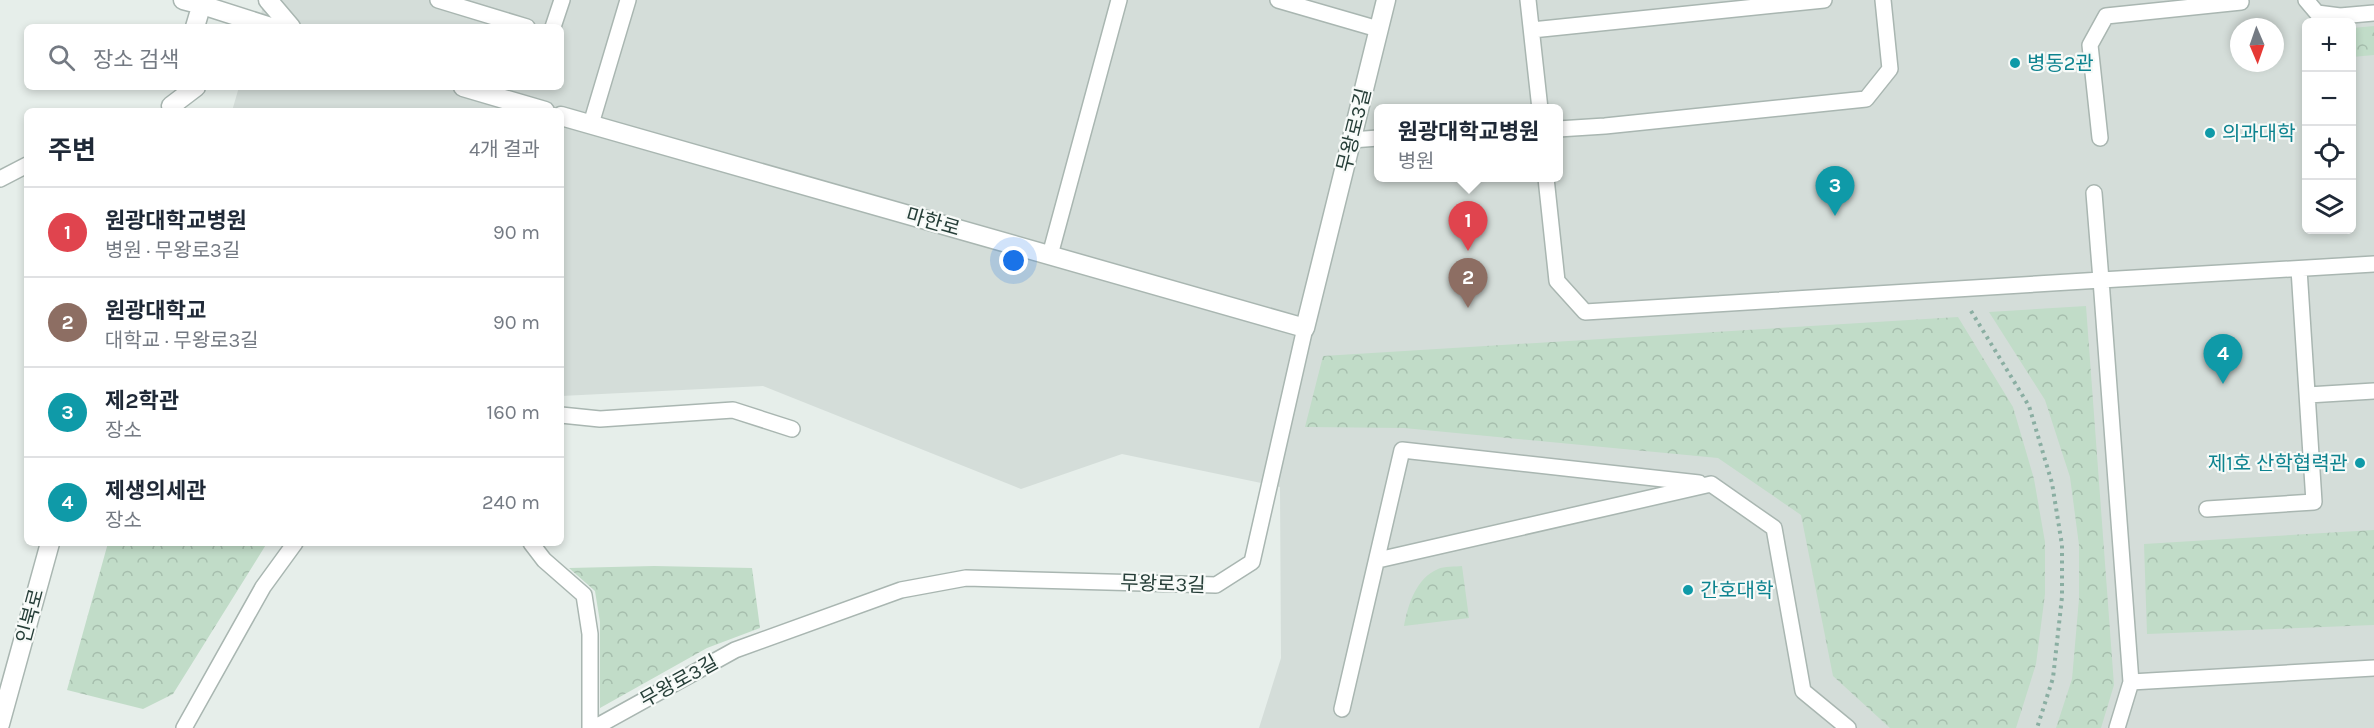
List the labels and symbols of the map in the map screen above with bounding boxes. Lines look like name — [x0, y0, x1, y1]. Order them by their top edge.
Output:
north arrow — [2230, 18, 2284, 72]
place label: 병동2관 — [2027, 52, 2094, 75]
marker: 병동2관 — [2008, 56, 2022, 70]
street label: 무왕로3길 — [1333, 86, 1375, 174]
place label: 의과대학 — [2222, 122, 2296, 145]
marker: 의과대학 — [2203, 126, 2217, 140]
pin: 3 — [1816, 166, 1854, 216]
pin: 1 — [1448, 202, 1488, 251]
street label: 마한로 — [903, 203, 963, 241]
your location — [999, 246, 1028, 275]
pin: 2 — [1448, 258, 1488, 308]
pin: 4 — [2204, 334, 2242, 384]
place label: 제1호 산학협력관 — [2208, 452, 2348, 475]
marker: 제1호 산학협력관 — [2353, 456, 2367, 470]
street label: 무왕로3길 — [1120, 571, 1206, 597]
place label: 간호대학 — [1700, 579, 1774, 602]
marker: 간호대학 — [1681, 583, 1695, 597]
street label: 인북로 — [12, 586, 48, 646]
street label: 무왕로3길 — [636, 650, 722, 712]

